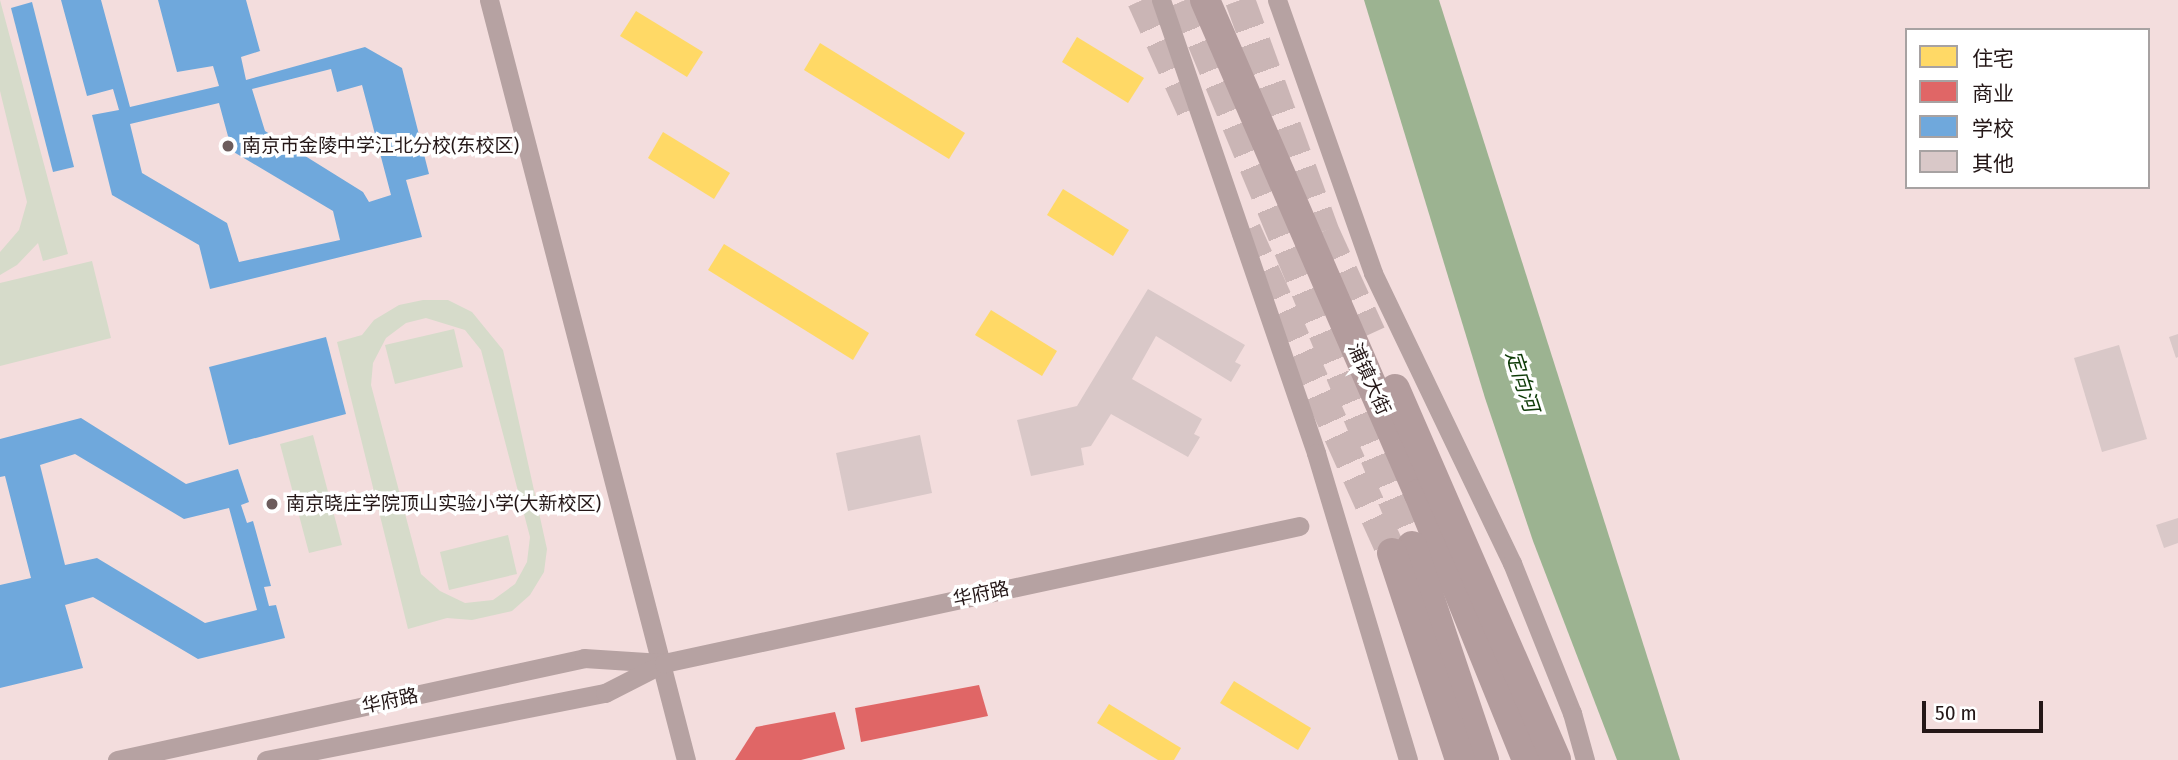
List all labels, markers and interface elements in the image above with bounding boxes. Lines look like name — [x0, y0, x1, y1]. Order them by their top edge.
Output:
legend — [1905, 28, 2150, 189]
text: 住宅 — [1972, 46, 2014, 72]
text: 商业 — [1972, 81, 2014, 107]
text: 学校 — [1972, 116, 2014, 142]
place label: 南京市金陵中学江北分校(东校区) — [242, 135, 519, 157]
marker: 南京市金陵中学江北分校(东校区) — [220, 138, 236, 154]
text: 其他 — [1972, 151, 2014, 177]
street label: 浦镇大街 — [1343, 340, 1395, 418]
water label: 定向河 — [1500, 347, 1544, 415]
place label: 南京晓庄学院顶山实验小学(大新校区) — [286, 493, 601, 515]
marker: 南京晓庄学院顶山实验小学(大新校区) — [264, 496, 280, 512]
street label: 华府路 — [951, 577, 1011, 611]
street label: 华府路 — [360, 684, 420, 718]
scale bar — [1926, 686, 2047, 730]
text: 50 m — [1935, 700, 1977, 726]

